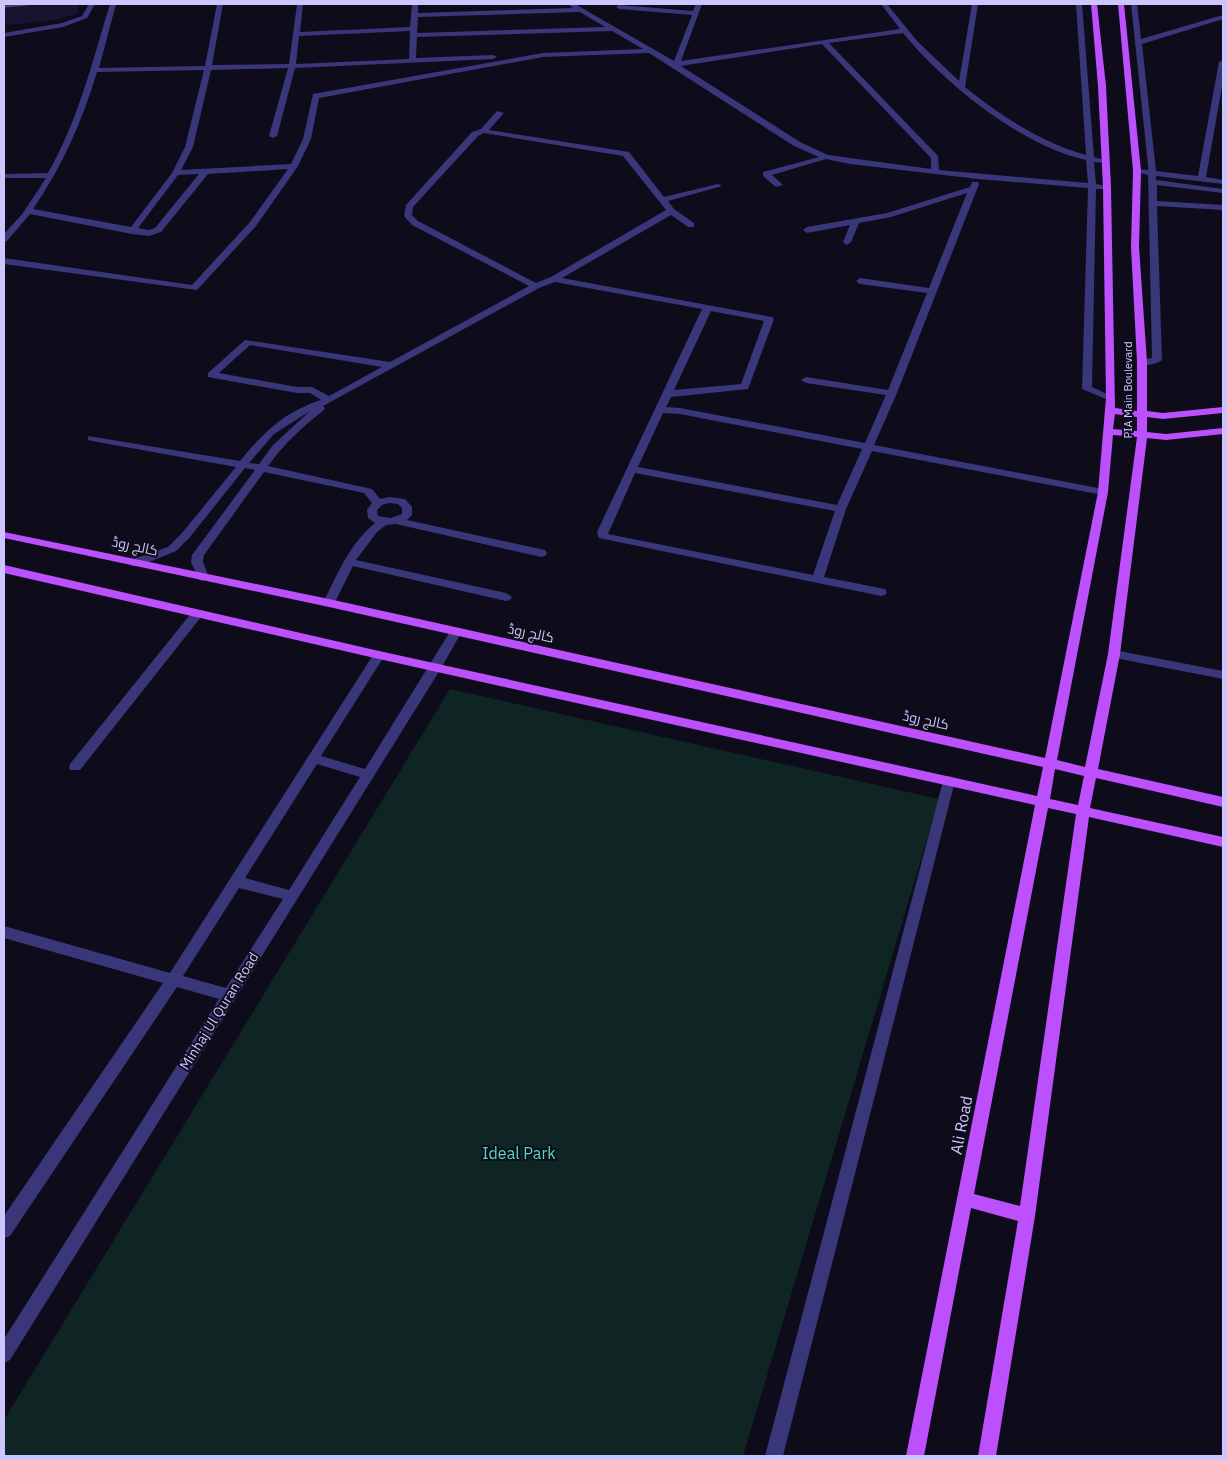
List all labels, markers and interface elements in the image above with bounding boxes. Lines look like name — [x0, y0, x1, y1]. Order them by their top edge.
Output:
street label: PIA Main Boulevard — [1121, 341, 1135, 439]
street label: کالج روڈ — [110, 532, 160, 560]
street label: کالج روڈ — [506, 619, 556, 647]
street label: کالج روڈ — [901, 706, 951, 734]
street label: Minhaj Ul Quran Road — [175, 949, 263, 1073]
street label: Ali Road — [946, 1094, 976, 1156]
park label: Ideal Park — [482, 1143, 556, 1163]

